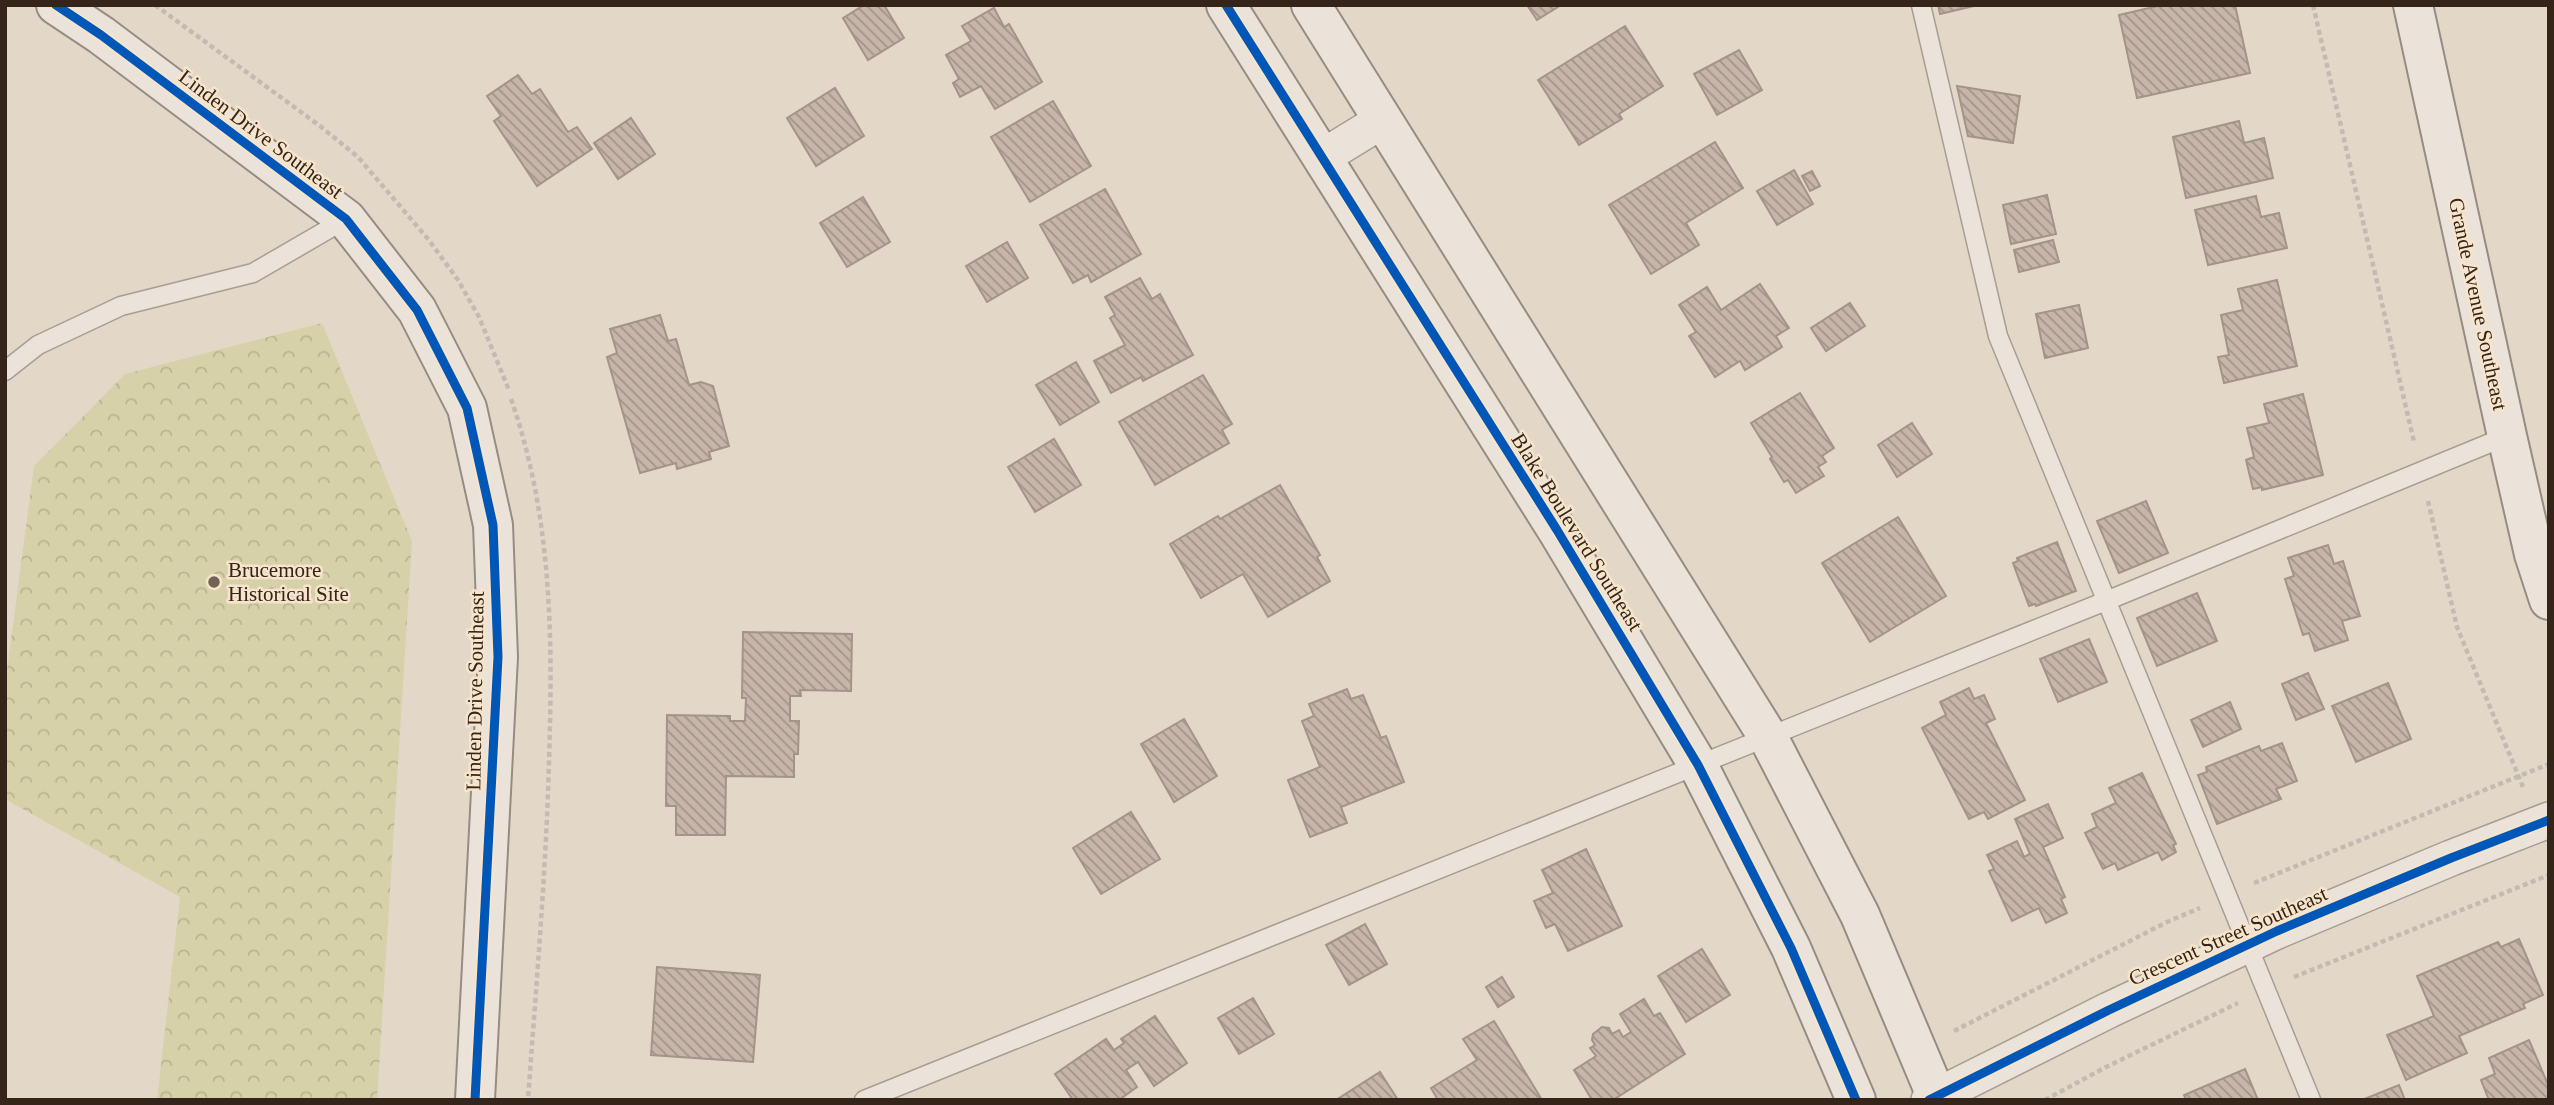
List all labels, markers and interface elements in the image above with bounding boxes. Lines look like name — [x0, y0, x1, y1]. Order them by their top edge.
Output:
street label: Linden Drive Southeast — [174, 64, 348, 204]
street label: Grande Avenue Southeast — [2444, 196, 2512, 413]
street label: Blake Boulevard Southeast — [1506, 429, 1648, 635]
place label: Brucemore Historical Site — [228, 558, 349, 606]
marker: Brucemore Historical Site — [206, 574, 222, 590]
street label: Linden Drive Southeast — [461, 591, 489, 791]
street label: Crescent Street Southeast — [2125, 881, 2331, 991]

